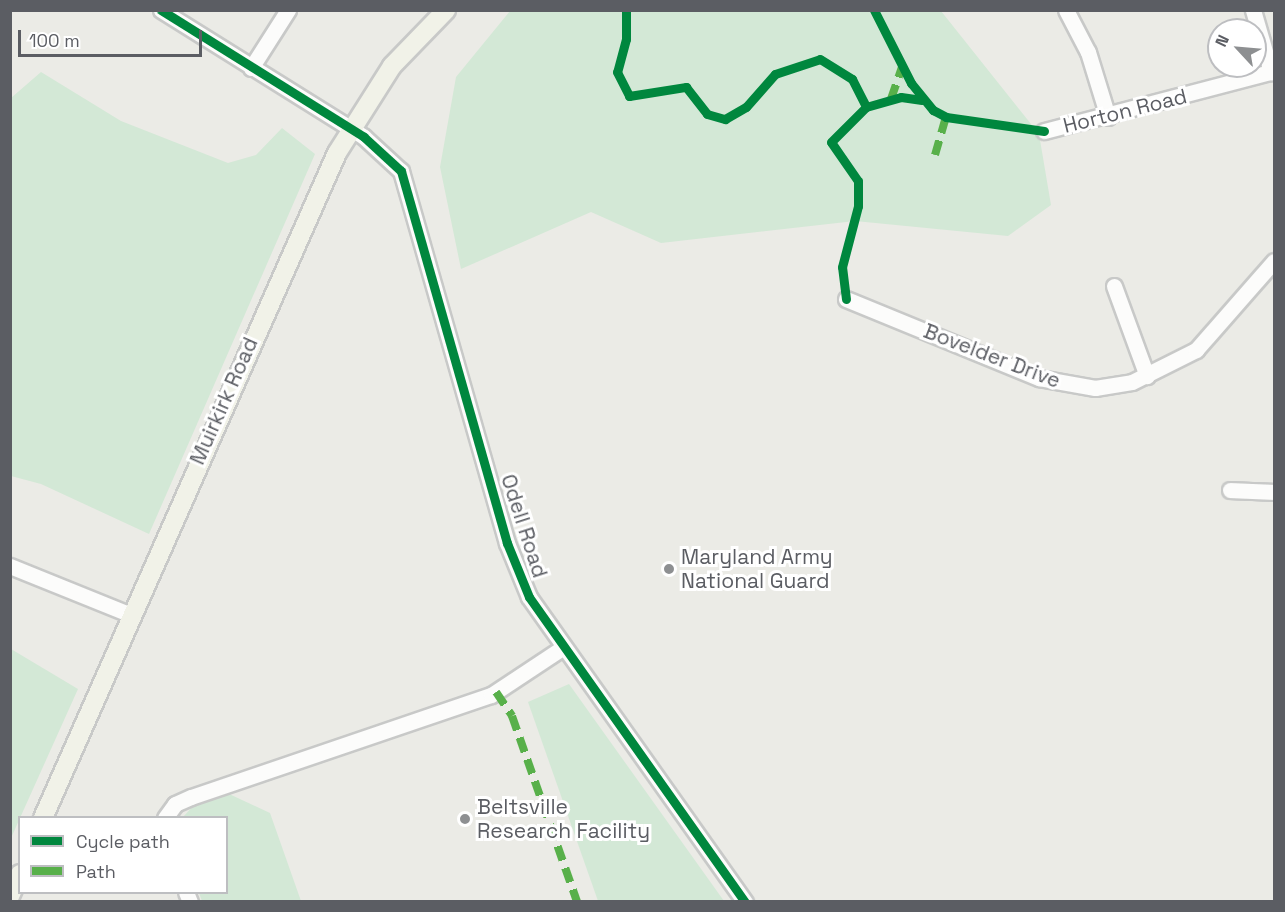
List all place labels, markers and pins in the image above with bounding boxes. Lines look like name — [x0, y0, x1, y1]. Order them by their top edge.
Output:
place label: Maryland Army National Guard — [681, 544, 833, 594]
marker: Maryland Army National Guard — [662, 562, 676, 576]
place label: Beltsville Research Facility — [477, 794, 650, 844]
marker: Beltsville Research Facility — [458, 812, 472, 826]

